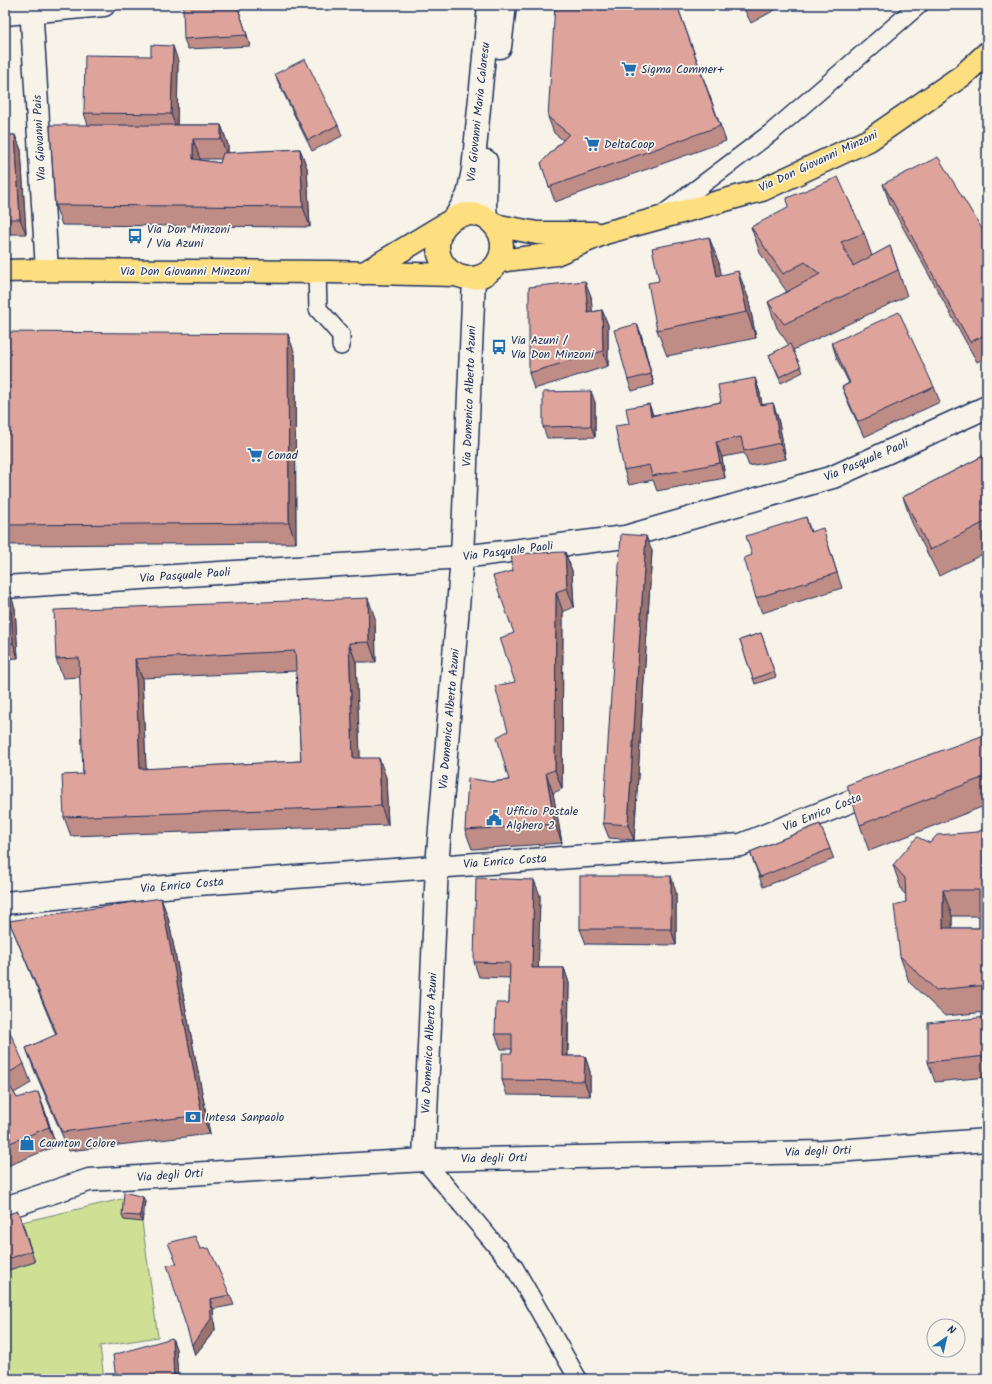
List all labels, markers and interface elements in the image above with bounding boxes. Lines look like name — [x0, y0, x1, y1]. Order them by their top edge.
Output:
street label: Via Giovanni Maria Calaresu — [462, 41, 495, 183]
supermarket icon: Sigma Commer+ — [620, 60, 638, 78]
place label: Sigma Commer+ — [641, 60, 725, 79]
street label: Via Giovanni Pais — [28, 94, 51, 182]
street label: Via Don Giovanni Minzoni — [755, 125, 882, 197]
supermarket icon: DeltaCoop — [583, 135, 601, 153]
place label: DeltaCoop — [604, 135, 654, 154]
place label: Via Don Minzoni / Via Azuni — [147, 220, 231, 253]
bus stop icon: Via Don Minzoni / Via Azuni — [126, 227, 144, 245]
street label: Via Don Giovanni Minzoni — [120, 262, 251, 281]
street label: Via Domenico Alberto Azuni — [458, 324, 481, 467]
place label: Via Azuni / Via Don Minzoni — [511, 331, 595, 364]
bus stop icon: Via Azuni / Via Don Minzoni — [490, 338, 508, 356]
street label: Via Pasquale Paoli — [821, 434, 913, 487]
supermarket icon: Conad — [246, 446, 264, 464]
place label: Conad — [267, 446, 299, 465]
street label: Via Pasquale Paoli — [462, 536, 555, 566]
street label: Via Pasquale Paoli — [139, 563, 232, 588]
street label: Via Domenico Alberto Azuni — [434, 647, 465, 790]
street label: Via Enrico Costa — [780, 788, 865, 837]
place label: Ufficio Postale Alghero 2 — [506, 802, 579, 835]
public building icon: Ufficio Postale Alghero 2 — [485, 809, 503, 827]
street label: Via Enrico Costa — [463, 849, 548, 874]
street label: Via Enrico Costa — [140, 872, 225, 899]
street label: Via Domenico Alberto Azuni — [416, 971, 443, 1114]
bank icon: Intesa Sanpaolo — [184, 1108, 202, 1126]
place label: Intesa Sanpaolo — [205, 1108, 284, 1127]
shop icon: Caunton Colore — [18, 1134, 36, 1152]
place label: Caunton Colore — [39, 1134, 116, 1153]
street label: Via degli Orti — [785, 1141, 853, 1162]
street label: Via degli Orti — [461, 1148, 528, 1169]
street label: Via degli Orti — [136, 1164, 205, 1187]
north arrow — [926, 1318, 966, 1358]
text: N — [943, 1321, 959, 1340]

